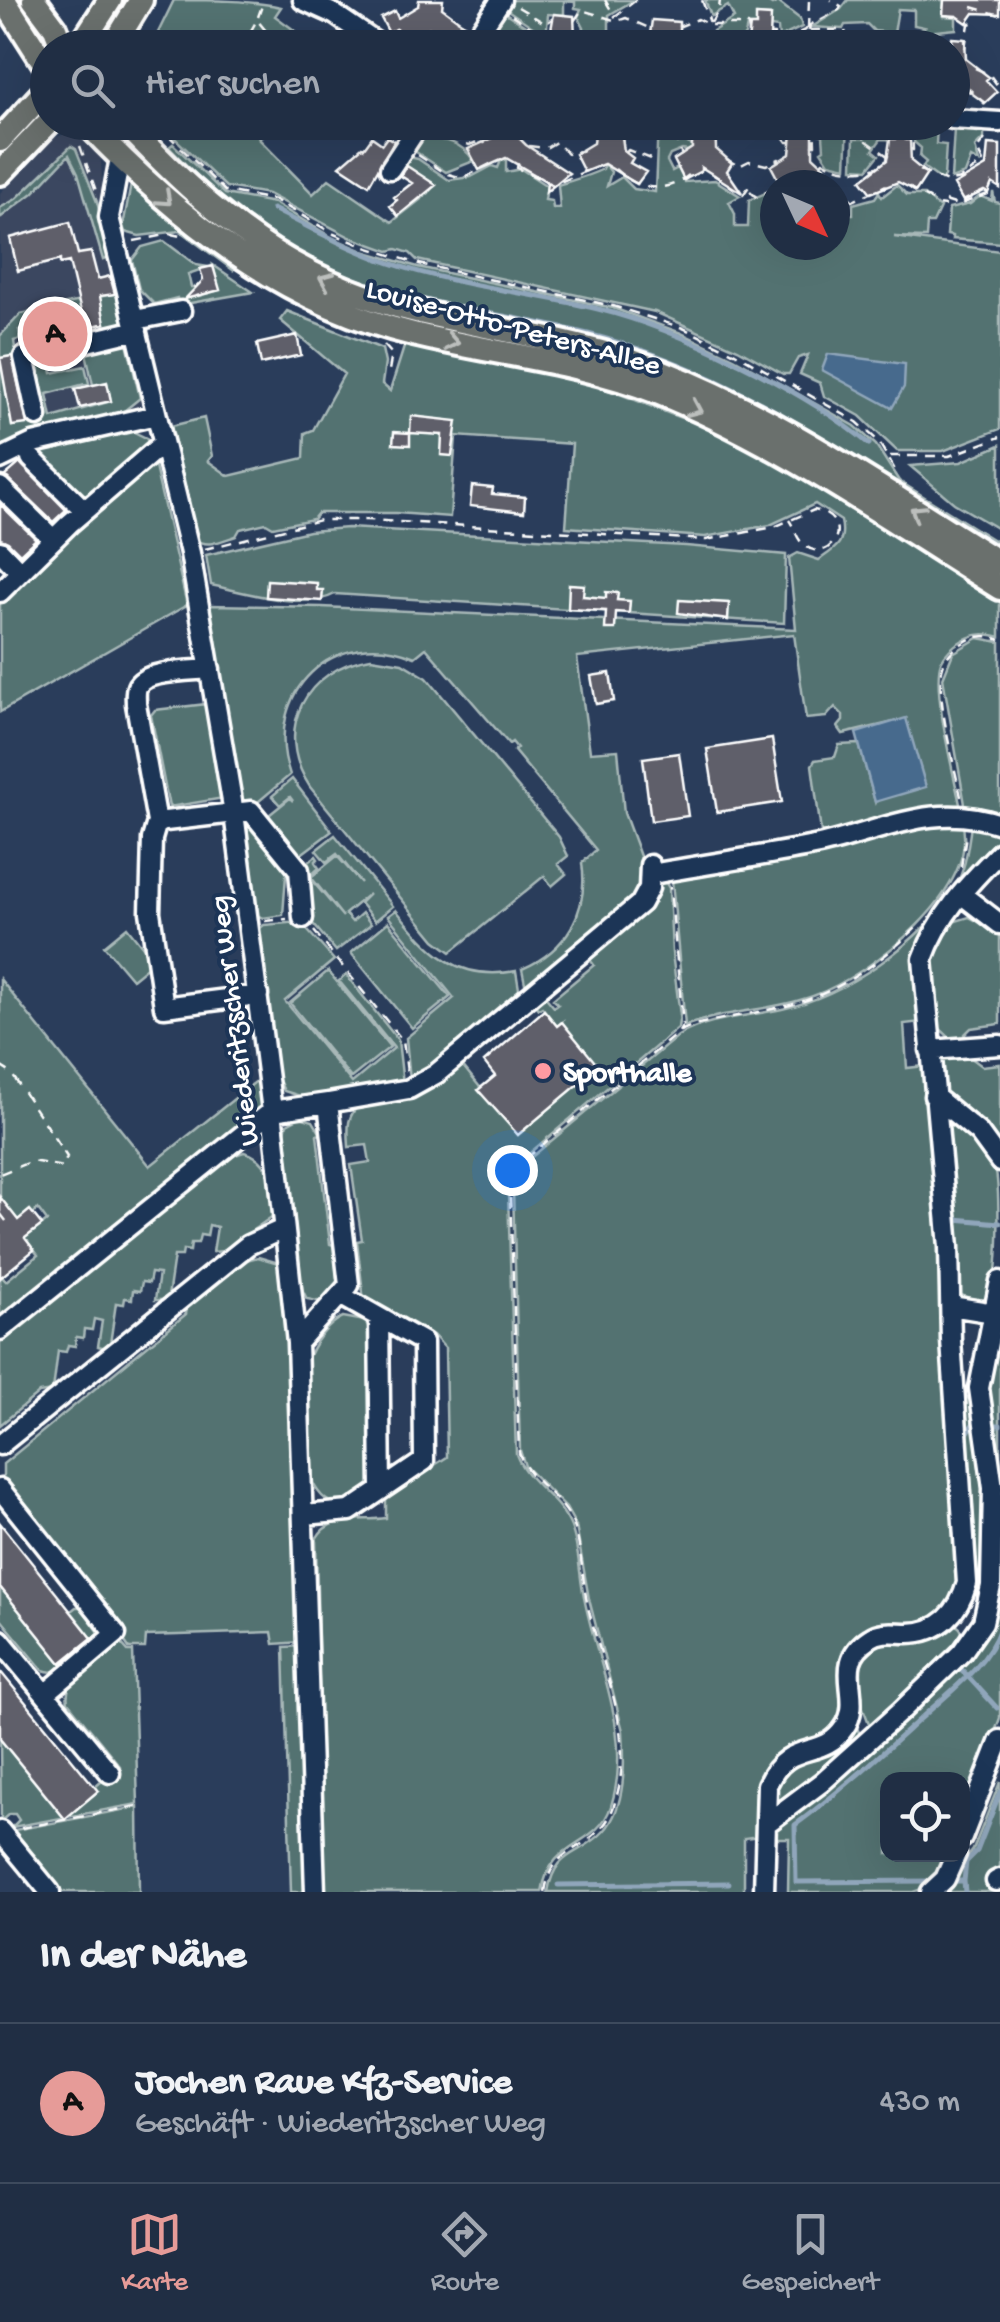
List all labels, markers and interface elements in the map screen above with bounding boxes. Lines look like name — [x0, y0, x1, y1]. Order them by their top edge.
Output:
search box — [30, 30, 970, 140]
icon: search — [65, 58, 120, 113]
text: Hier suchen — [145, 63, 320, 107]
north arrow — [760, 170, 850, 260]
one-way arrow — [153, 188, 172, 206]
one-way arrow — [318, 272, 336, 292]
street label: Louise-Otto-Peters-Allee — [362, 273, 664, 386]
pin: A — [22, 296, 88, 372]
one-way arrow — [444, 331, 461, 352]
one-way arrow — [685, 396, 703, 416]
one-way arrow — [910, 505, 928, 524]
street label: Wiederitzscher Weg — [204, 893, 269, 1148]
place label: Sporthalle — [563, 1058, 693, 1093]
marker: Sporthalle — [532, 1060, 554, 1082]
your location — [487, 1145, 538, 1196]
map controls — [880, 1772, 970, 1862]
button: locate — [880, 1772, 970, 1862]
text: In der Nähe — [40, 1933, 246, 1982]
text: Jochen Raue Kfz-Service — [135, 2062, 512, 2106]
text: A — [63, 2084, 82, 2122]
text: 430 m — [880, 2084, 960, 2122]
text: Geschäft · Wiederitzscher Weg — [135, 2106, 546, 2144]
tab: Karte — [121, 2207, 188, 2300]
tab: Route — [431, 2207, 499, 2300]
tab: Gespeichert — [742, 2207, 879, 2300]

